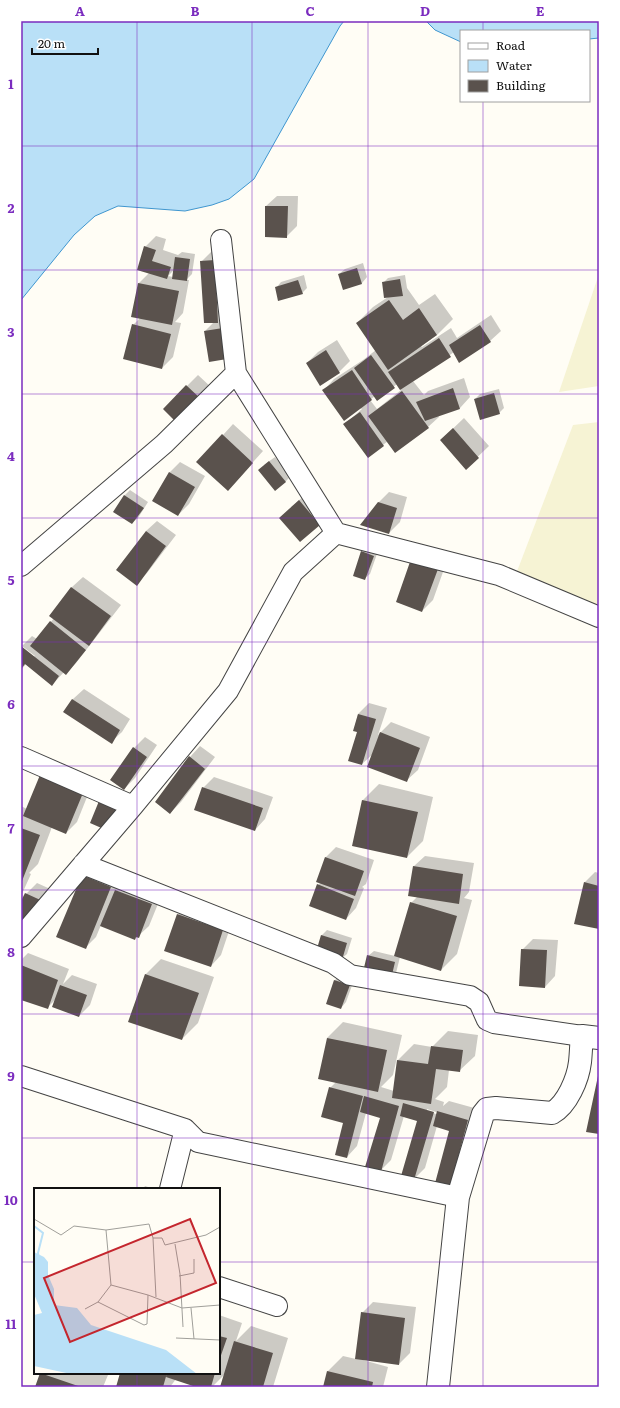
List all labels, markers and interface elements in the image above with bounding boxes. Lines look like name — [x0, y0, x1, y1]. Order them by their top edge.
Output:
text: A — [75, 1, 85, 20]
text: B — [191, 1, 200, 20]
text: C — [305, 1, 315, 20]
text: D — [420, 1, 430, 20]
text: E — [536, 1, 545, 20]
scale bar — [32, 30, 98, 56]
legend — [460, 30, 590, 102]
text: 20 m — [38, 34, 65, 52]
text: Road — [496, 36, 526, 54]
text: Water — [496, 56, 532, 74]
text: 1 — [8, 74, 14, 93]
text: Building — [496, 76, 546, 94]
text: 2 — [8, 198, 15, 217]
text: 3 — [7, 322, 15, 341]
text: 4 — [7, 446, 15, 465]
text: 5 — [7, 570, 15, 589]
text: 6 — [7, 694, 15, 713]
text: 7 — [7, 818, 15, 837]
text: 8 — [7, 942, 15, 961]
text: 9 — [7, 1066, 15, 1085]
inset map — [34, 1188, 220, 1374]
text: 10 — [4, 1190, 18, 1209]
text: 11 — [6, 1314, 17, 1333]

